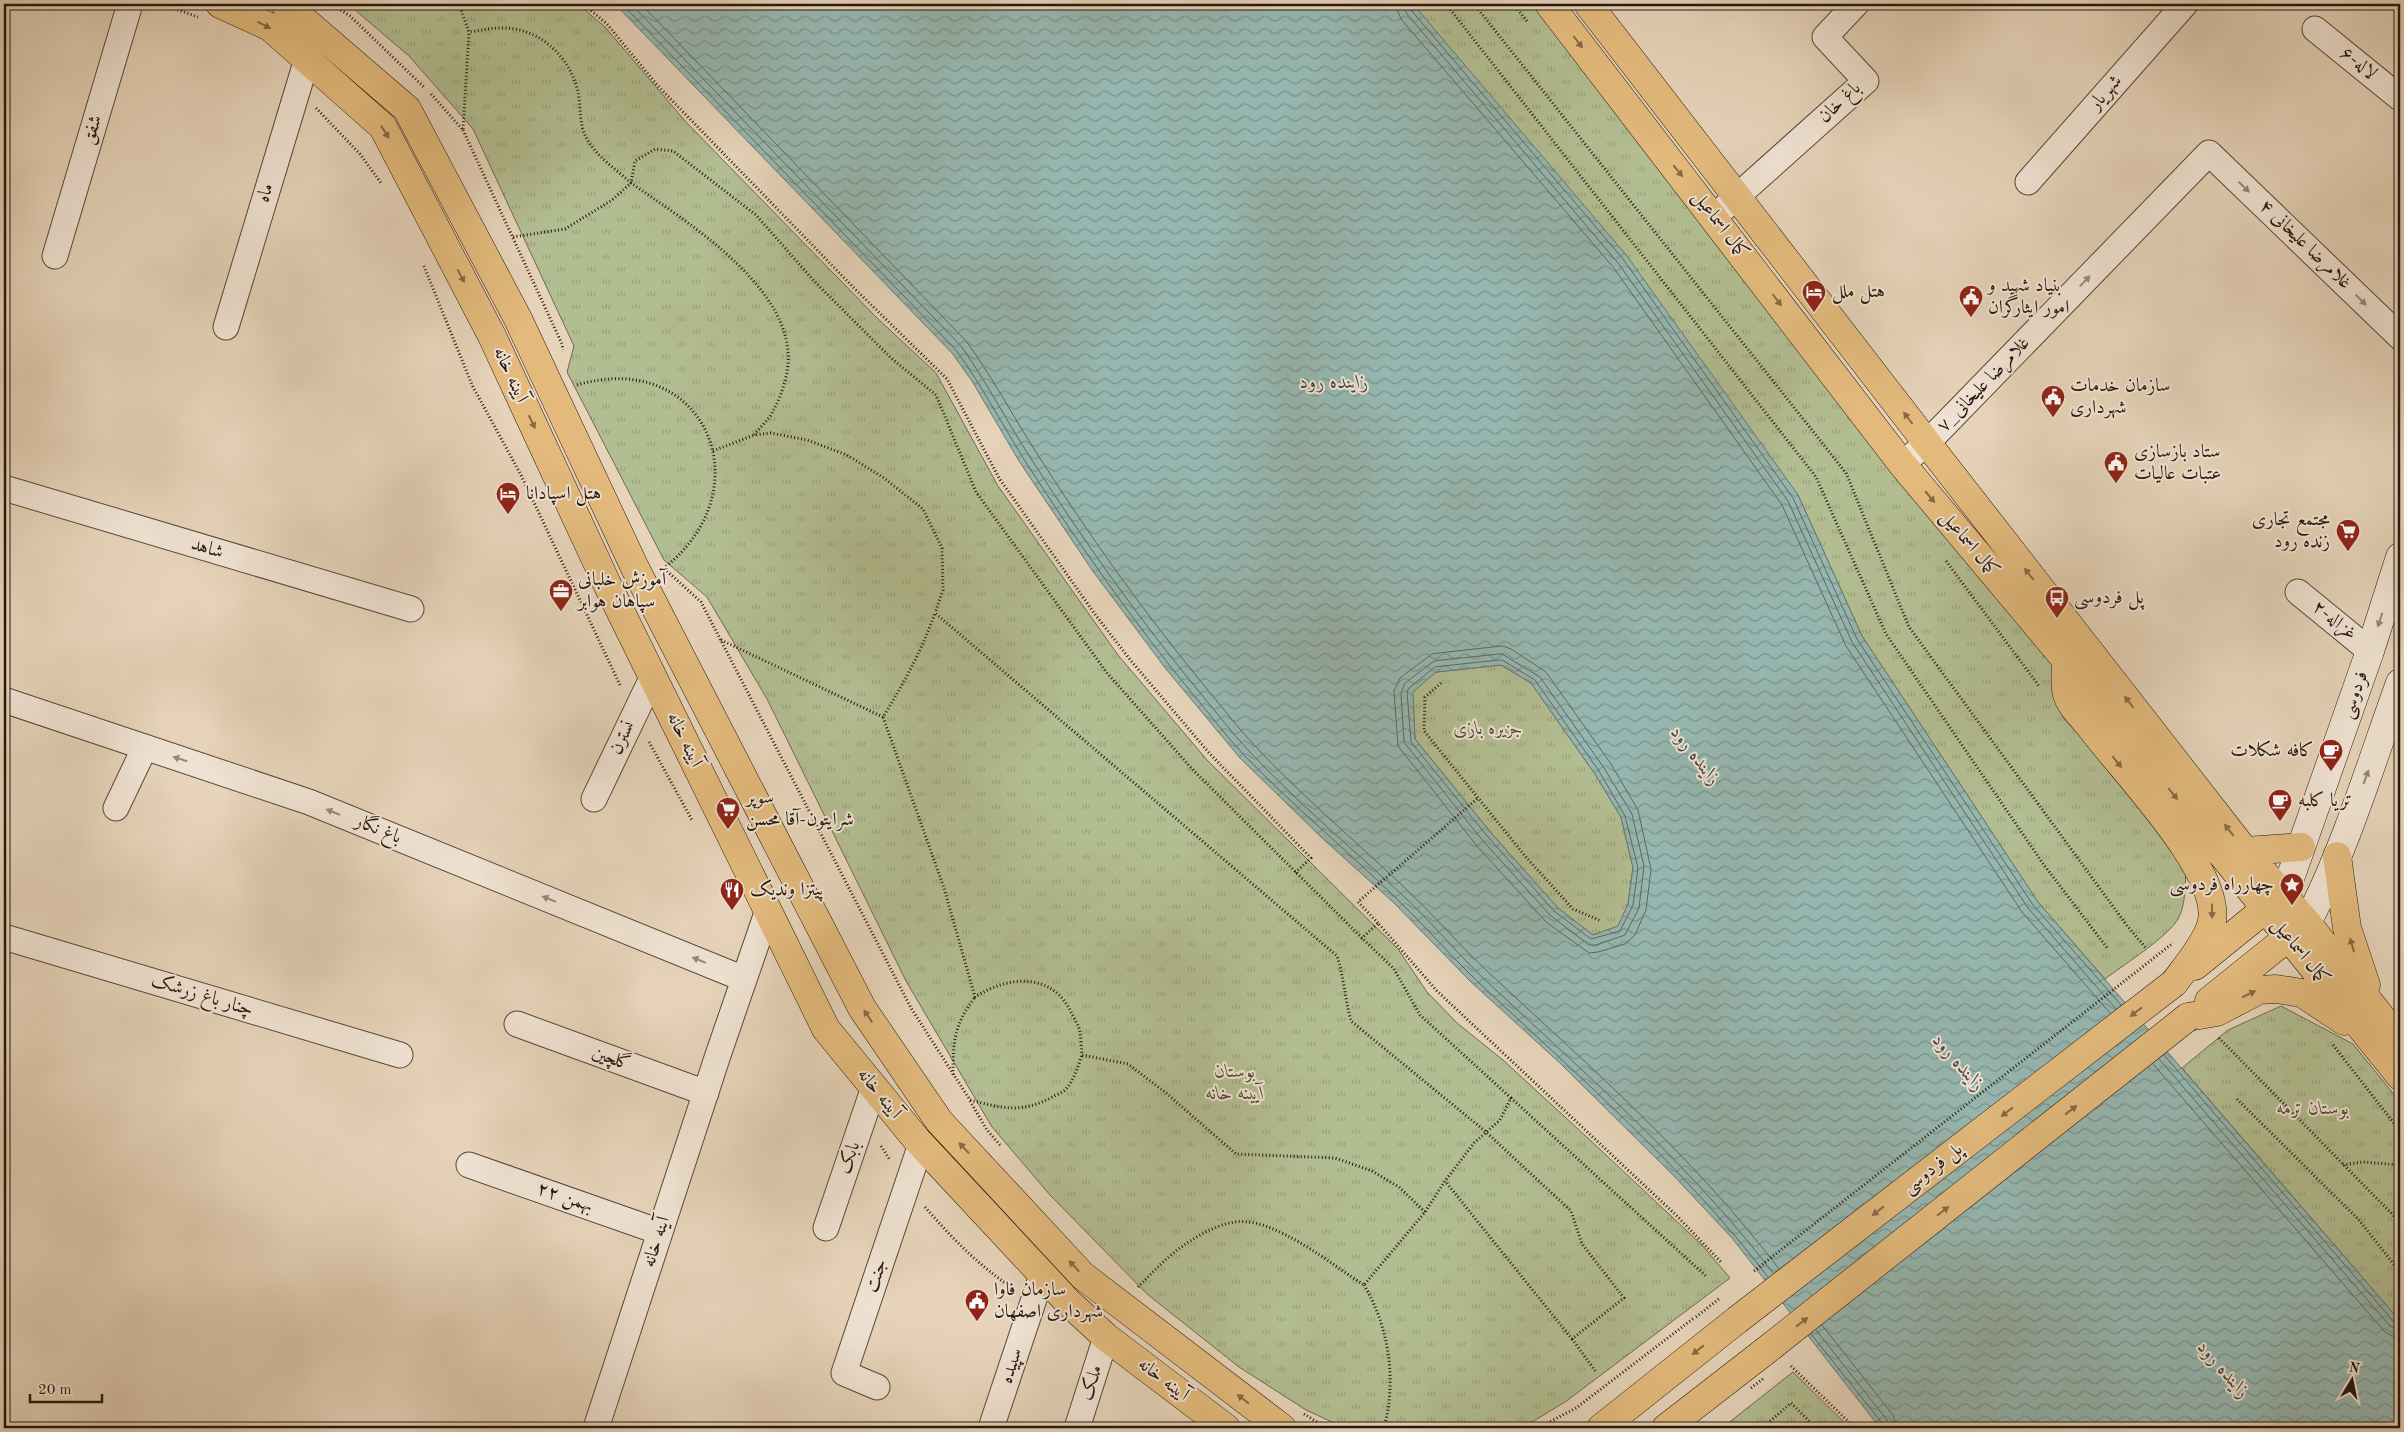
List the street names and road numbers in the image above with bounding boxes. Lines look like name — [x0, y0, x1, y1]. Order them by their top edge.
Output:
street label: ۶-لاله — [2336, 44, 2380, 84]
street label: شهریار — [2085, 72, 2127, 116]
street label: باغ خان — [1815, 79, 1868, 130]
street label: شفق — [80, 113, 107, 147]
street label: ماه — [254, 181, 278, 205]
street label: کمال اسماعیل — [1687, 186, 1753, 264]
street label: ۴ غلامرضا علیخانی — [2254, 197, 2355, 295]
street label: ۷_غلامرضا علیخانی — [1934, 334, 2035, 438]
street label: آیینه خانه — [489, 343, 534, 407]
street label: کمال اسماعیل — [1935, 506, 2003, 582]
street label: شاهد — [189, 535, 225, 563]
street label: ۲-غزاله — [2307, 598, 2360, 646]
street label: فردوسی — [2338, 669, 2374, 722]
street label: آیینه خانه — [663, 708, 709, 772]
street label: نسترن — [607, 718, 639, 758]
street label: باغ نگار — [349, 807, 406, 852]
street label: کمال اسماعیل — [2266, 914, 2334, 990]
street label: چنار باغ زرشک — [148, 970, 256, 1024]
street label: گلچین — [589, 1040, 634, 1077]
street label: آیینه خانه — [853, 1063, 908, 1124]
street label: بابک — [834, 1139, 864, 1177]
street label: پل فردوسی — [1900, 1139, 1969, 1200]
street label: ۲۲ بهمن — [534, 1180, 596, 1218]
street label: آینه خانه — [637, 1212, 675, 1270]
street label: جنت — [863, 1257, 891, 1295]
street label: سپیده — [997, 1346, 1029, 1387]
street label: آیینه خانه — [1134, 1352, 1195, 1406]
street label: ملک — [1075, 1362, 1107, 1403]

